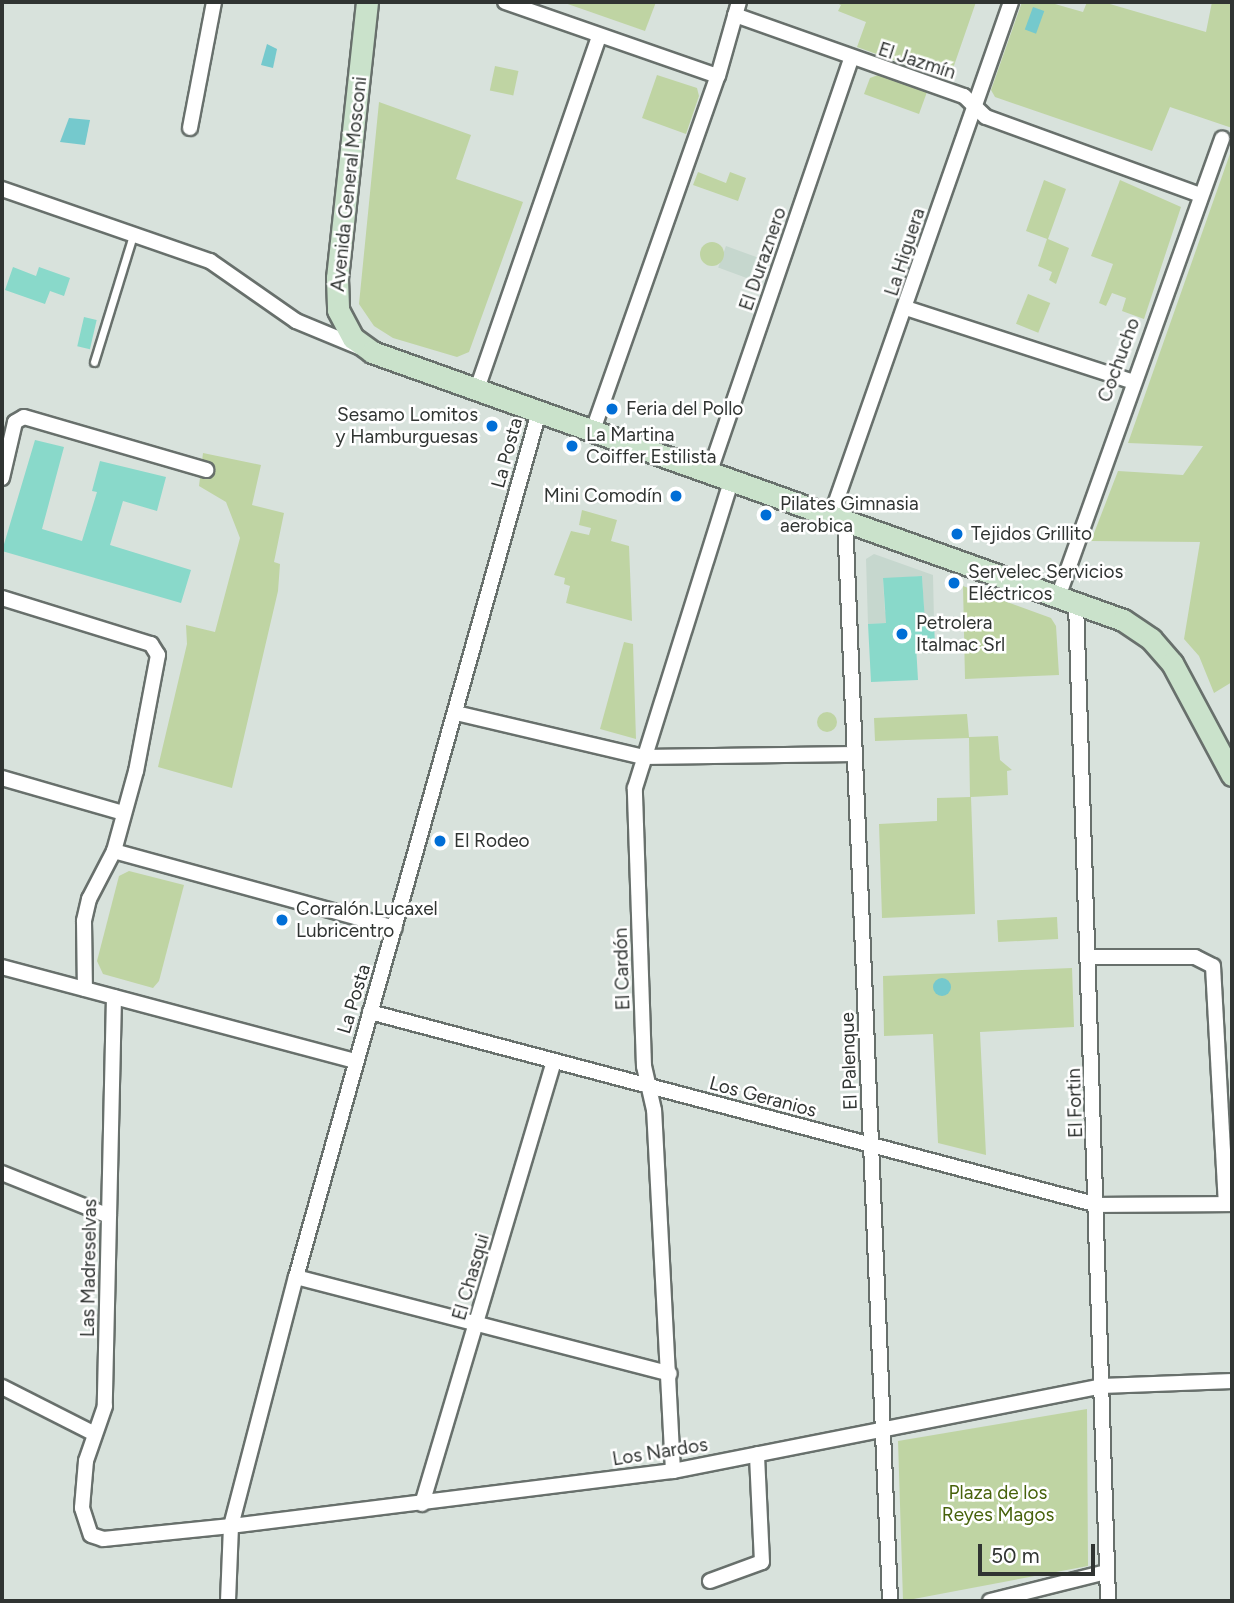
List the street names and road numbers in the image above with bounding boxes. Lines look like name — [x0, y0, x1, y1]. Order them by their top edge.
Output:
street label: El Jazmín — [875, 38, 959, 84]
street label: Avenida General Mosconi — [326, 75, 372, 293]
street label: El Duraznero — [735, 204, 791, 314]
street label: La Higuera — [880, 205, 930, 299]
street label: Cochucho — [1093, 315, 1145, 405]
street label: La Posta — [487, 415, 527, 491]
street label: El Cardón — [609, 927, 635, 1011]
street label: La Posta — [333, 961, 375, 1037]
street label: El Palenque — [836, 1012, 862, 1110]
street label: El Fortin — [1062, 1068, 1088, 1138]
street label: Los Geranios — [707, 1072, 819, 1122]
street label: Las Madreselvas — [76, 1199, 102, 1337]
street label: El Chasqui — [448, 1231, 494, 1323]
street label: Los Nardos — [611, 1433, 709, 1471]

